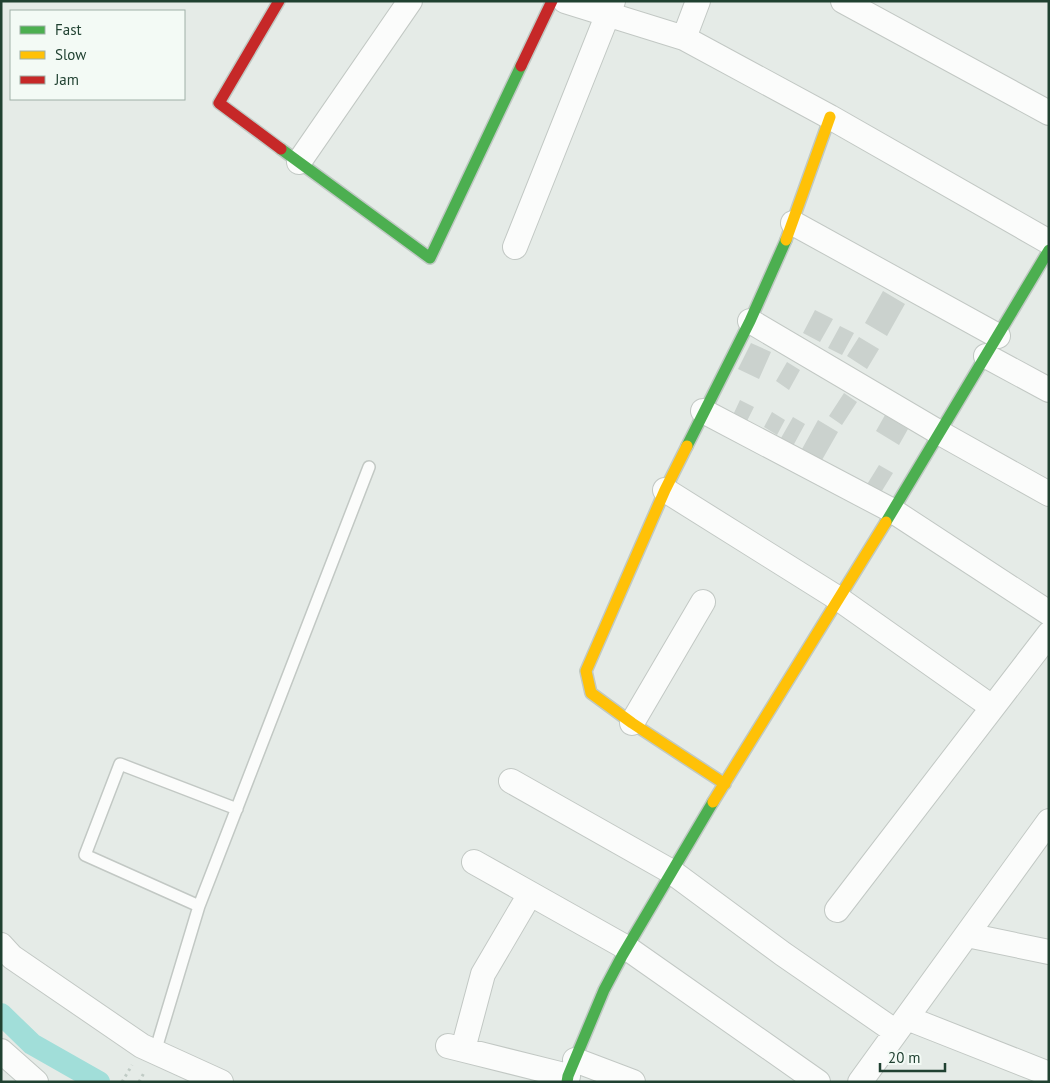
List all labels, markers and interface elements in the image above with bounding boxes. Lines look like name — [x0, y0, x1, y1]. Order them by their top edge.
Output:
legend — [10, 10, 185, 100]
text: Fast — [55, 20, 82, 39]
text: Slow — [55, 45, 86, 64]
text: Jam — [54, 70, 79, 89]
scale bar — [880, 1040, 945, 1072]
text: 20 m — [888, 1048, 921, 1067]

